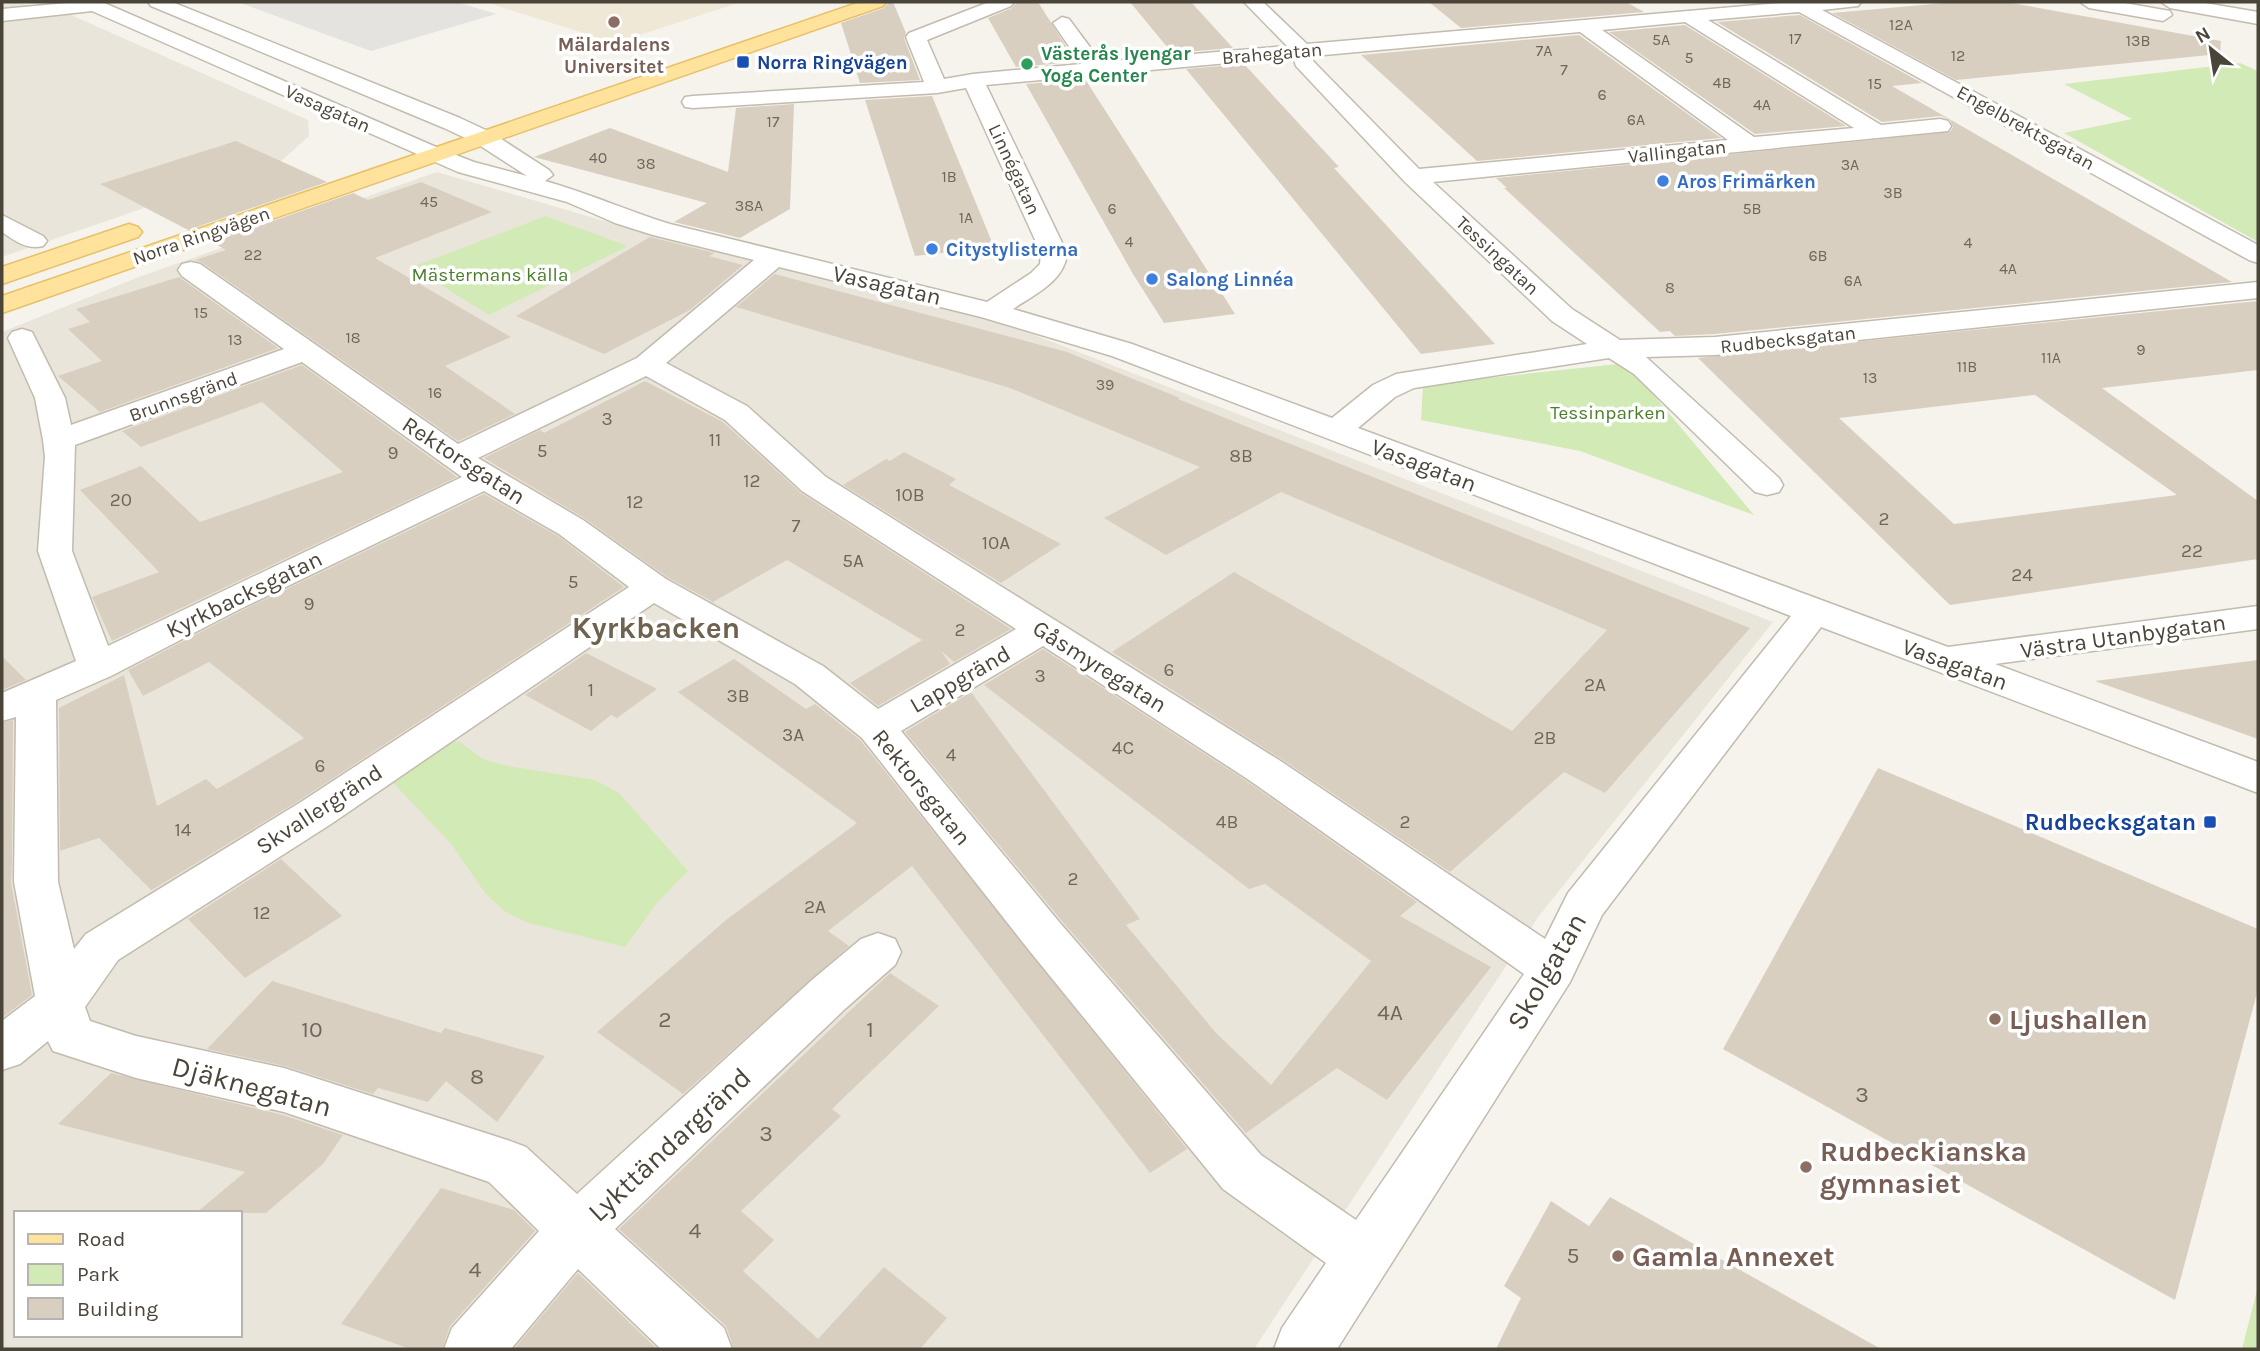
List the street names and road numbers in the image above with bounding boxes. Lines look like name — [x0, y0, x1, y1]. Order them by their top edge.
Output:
street label: Brahegatan — [1221, 39, 1323, 69]
street label: Vasagatan — [281, 80, 374, 138]
street label: Engelbrektsgatan — [1953, 81, 2098, 175]
street label: Linnégatan — [984, 121, 1045, 218]
street label: Vallingatan — [1627, 136, 1727, 168]
street label: Norra Ringvägen — [130, 202, 273, 270]
street label: Tessingatan — [1451, 212, 1543, 300]
street label: Vasagatan — [830, 260, 944, 311]
street label: Rudbecksgatan — [1719, 322, 1857, 358]
street label: Brunnsgränd — [126, 367, 241, 427]
street label: Rektorsgatan — [397, 411, 530, 510]
street label: Vasagatan — [1367, 433, 1480, 498]
street label: Kyrkbacksgatan — [162, 545, 327, 644]
street label: Västra Utanbygatan — [2019, 609, 2228, 664]
street label: Gåsmyregatan — [1028, 615, 1172, 718]
street label: Vasagatan — [1898, 633, 2011, 696]
street label: Lappgränd — [905, 640, 1015, 719]
street label: Rektorsgatan — [867, 724, 977, 851]
street label: Skvallergränd — [251, 759, 388, 860]
street label: Skolgatan — [1500, 907, 1593, 1036]
street label: Djäknegatan — [168, 1049, 335, 1124]
street label: Lykttändargränd — [581, 1060, 758, 1228]

